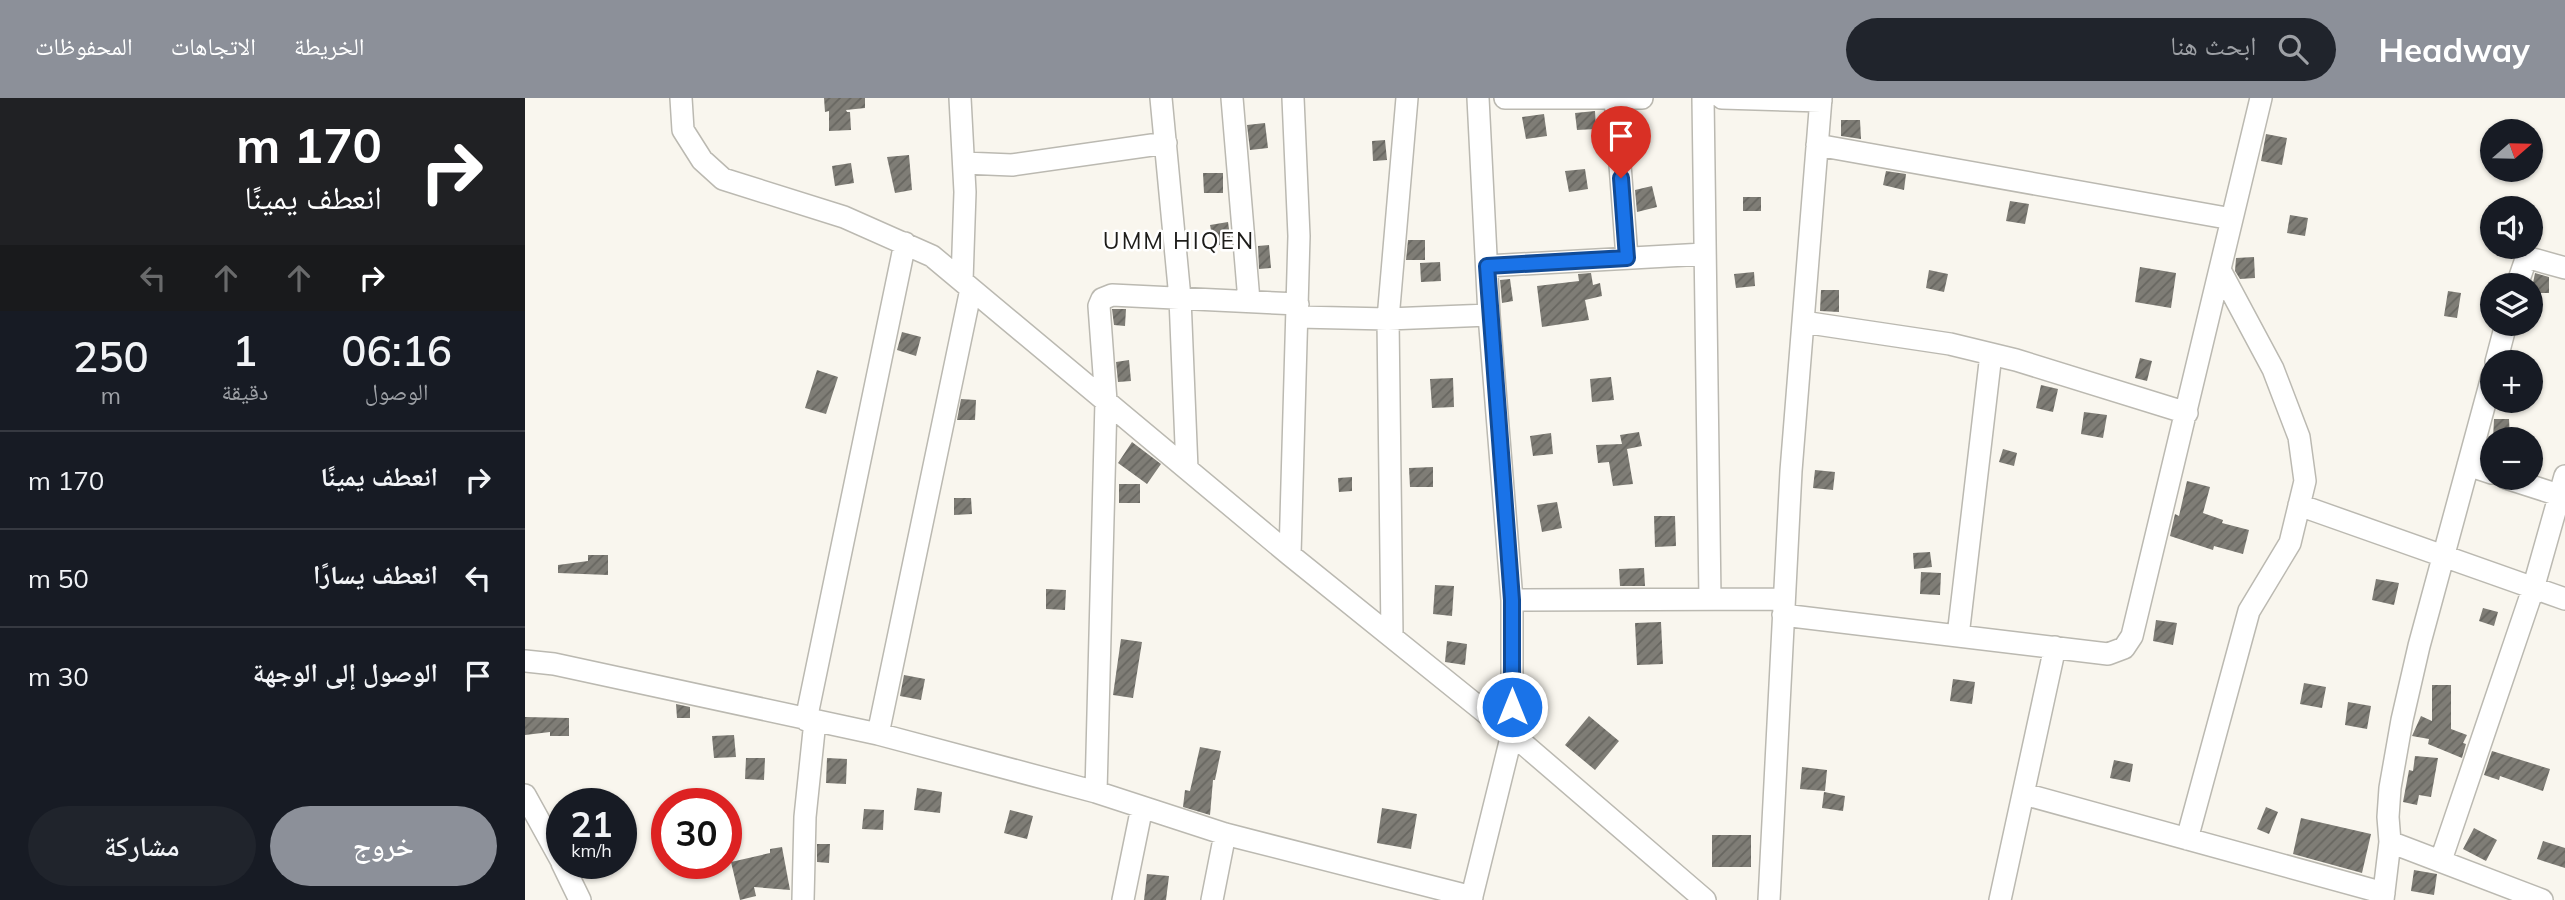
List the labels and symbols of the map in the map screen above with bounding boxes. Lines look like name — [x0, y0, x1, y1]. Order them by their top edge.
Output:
pin — [1591, 106, 1651, 178]
north arrow — [2480, 119, 2543, 182]
district label: UMM HIQEN — [1103, 226, 1255, 255]
position arrow — [1475, 670, 1549, 744]
speed limit sign: 30 — [651, 788, 742, 879]

